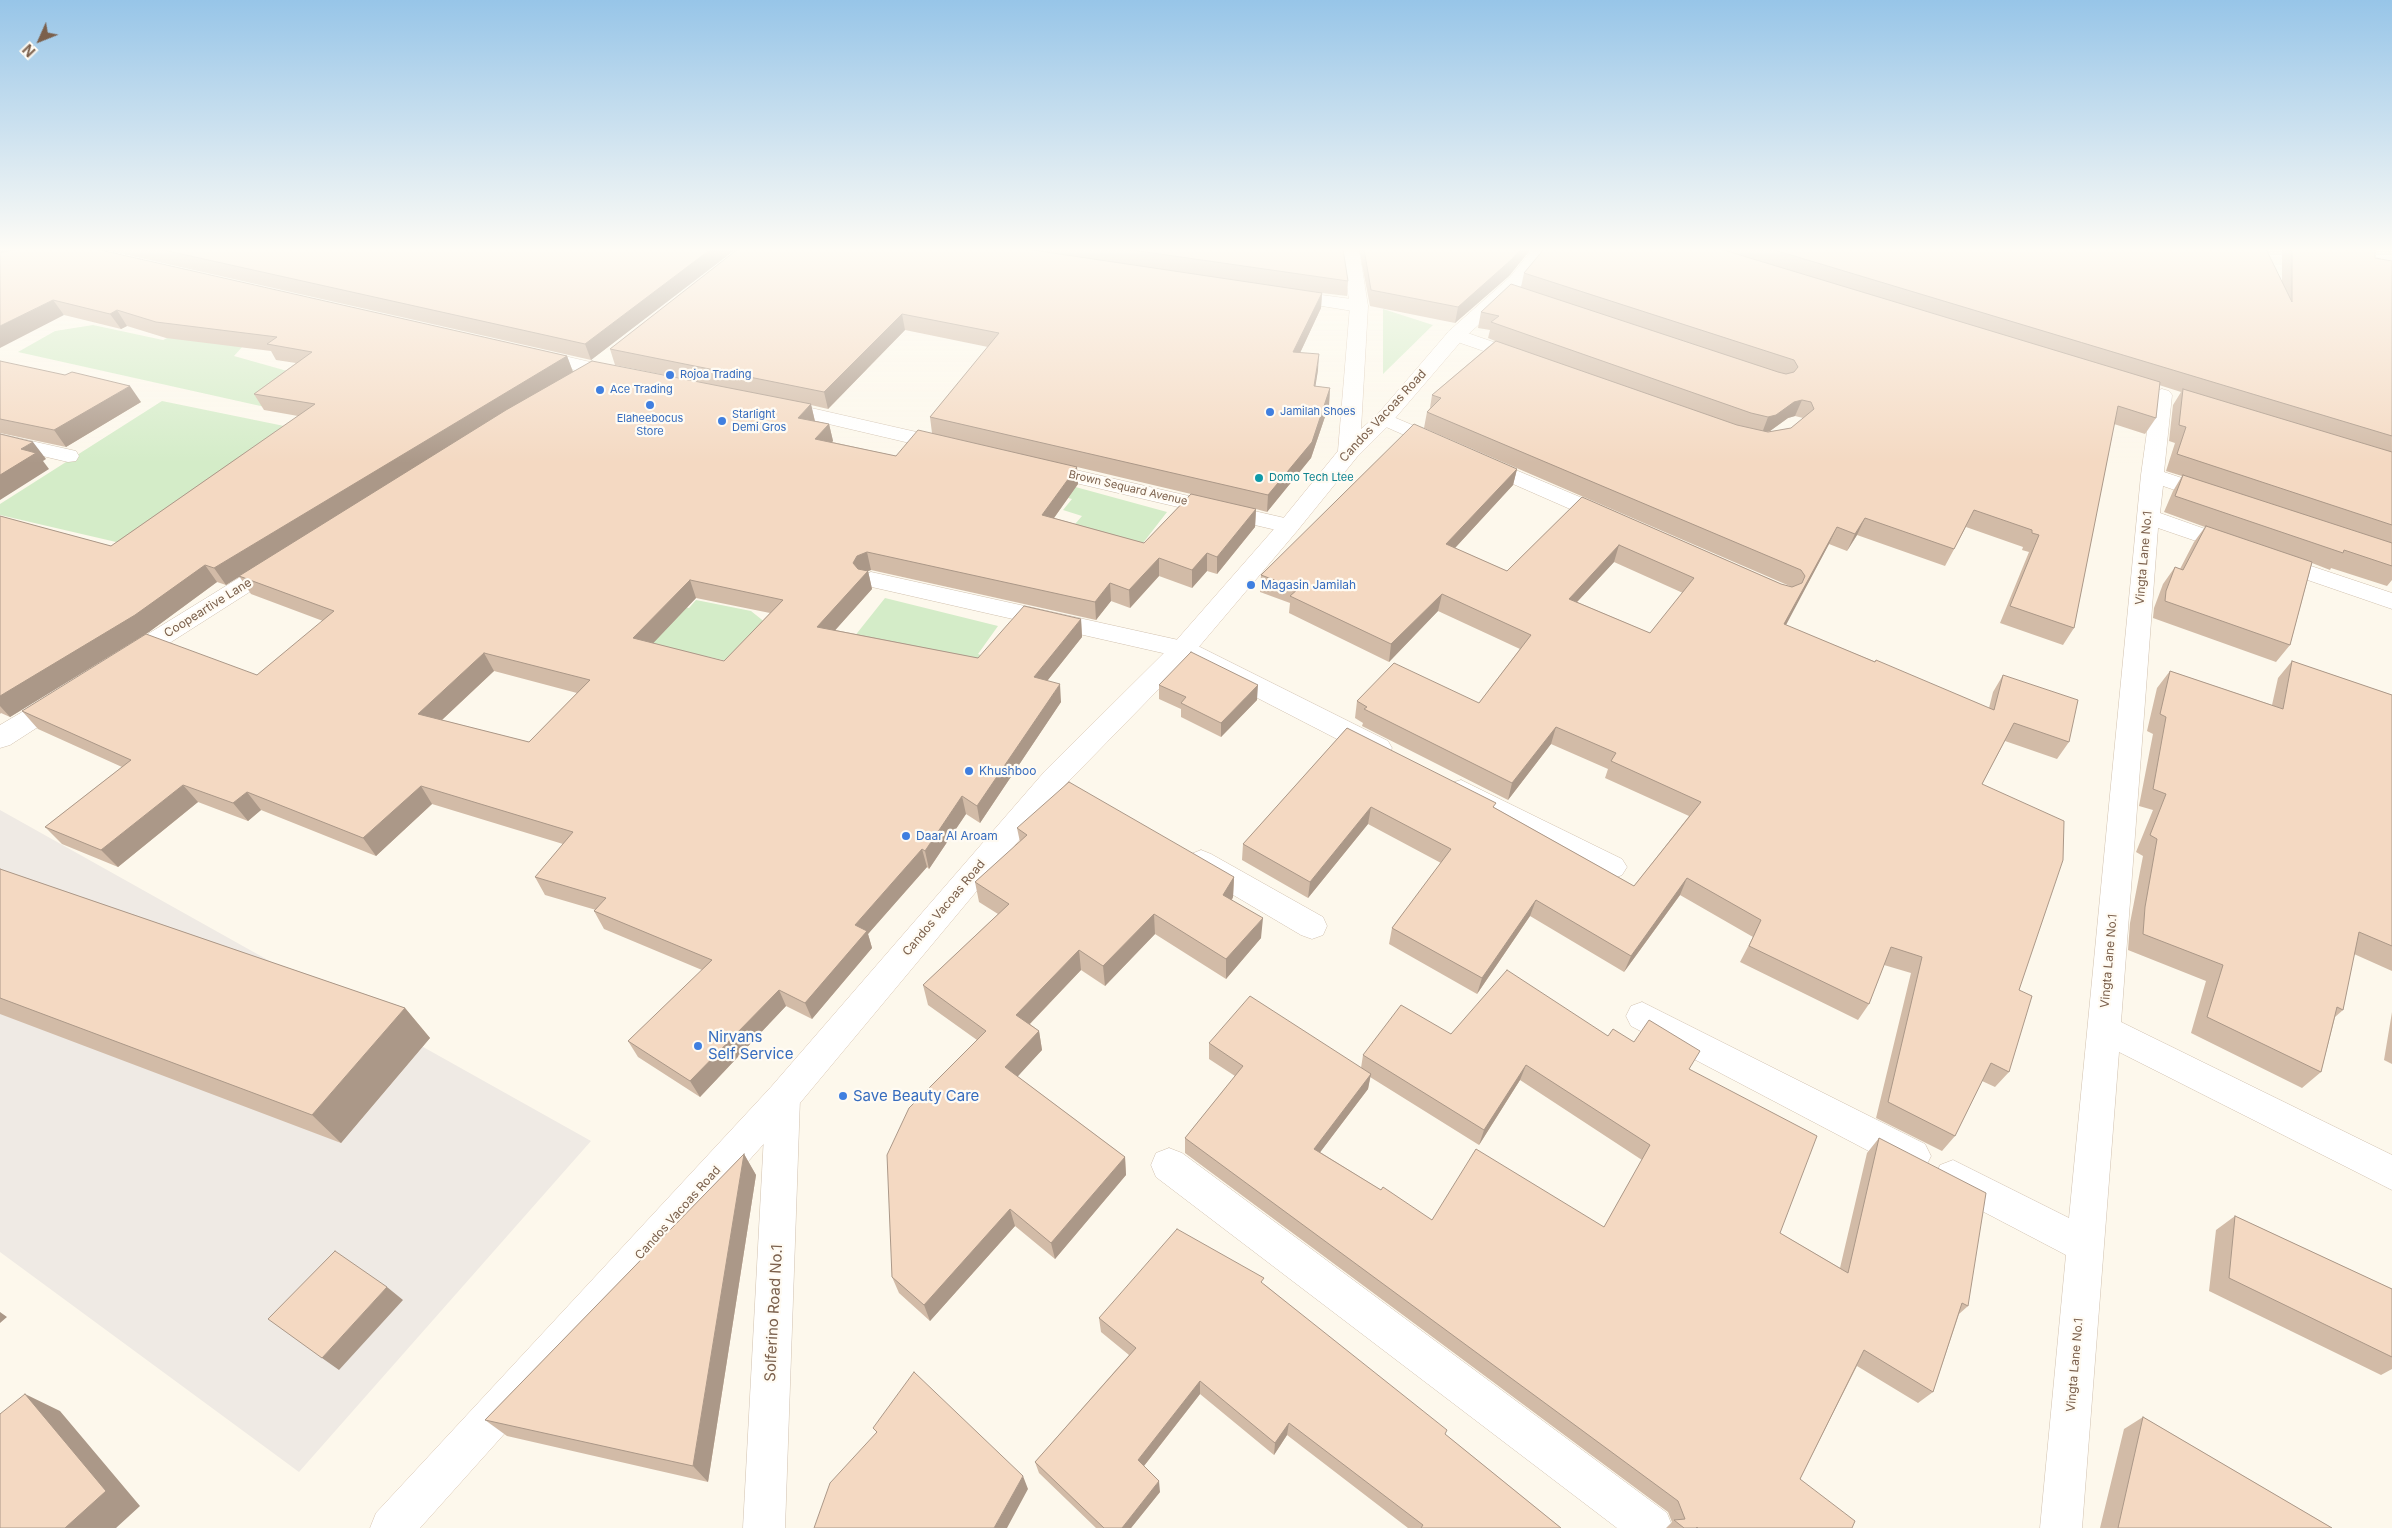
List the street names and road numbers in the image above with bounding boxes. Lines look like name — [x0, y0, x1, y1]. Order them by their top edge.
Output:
street label: Candos Vacoas Road — [1337, 367, 1429, 465]
street label: Brown Sequard Avenue — [1067, 468, 1189, 508]
street label: Vingta Lane No.1 — [2133, 510, 2155, 606]
street label: Coopeartive Lane — [162, 575, 254, 641]
street label: Candos Vacoas Road — [900, 857, 988, 959]
street label: Vingta Lane No.1 — [2098, 913, 2120, 1009]
street label: Candos Vacoas Road — [632, 1163, 724, 1263]
street label: Solferino Road No.1 — [761, 1244, 787, 1382]
street label: Vingta Lane No.1 — [2064, 1317, 2086, 1413]

